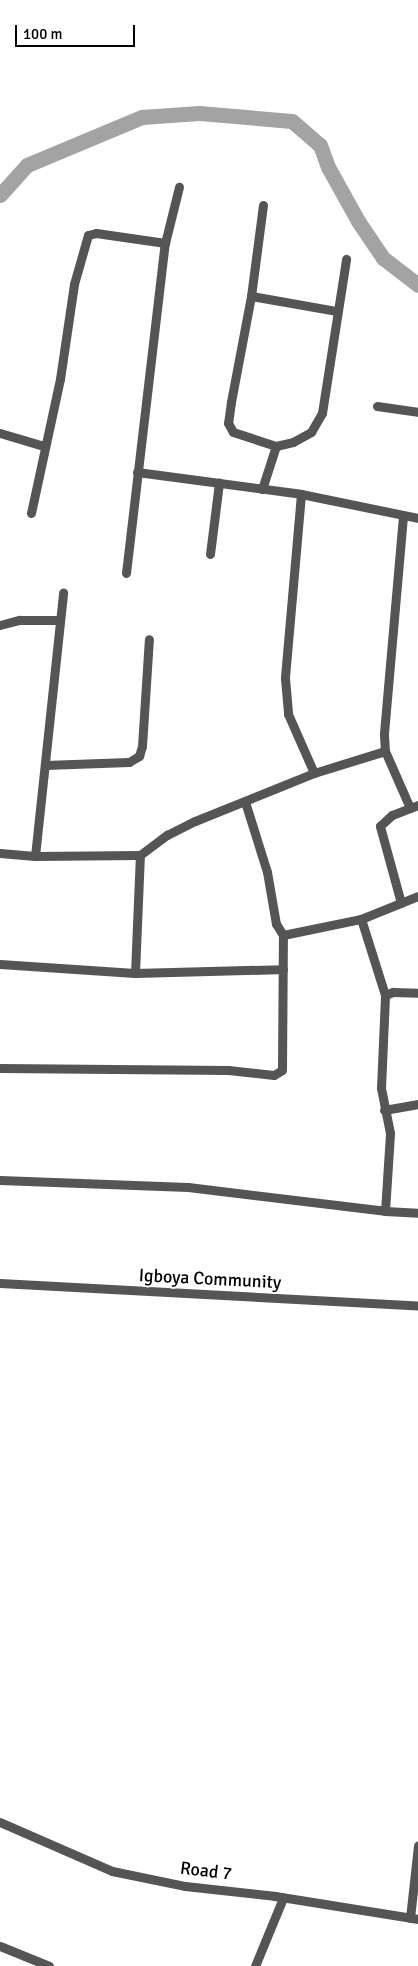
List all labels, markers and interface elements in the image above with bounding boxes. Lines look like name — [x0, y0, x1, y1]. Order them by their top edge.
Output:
scale bar — [18, 15, 138, 47]
text: 100 m — [23, 25, 63, 43]
street label: Igboya Community — [138, 1264, 282, 1294]
street label: Road 7 — [179, 1857, 233, 1885]

